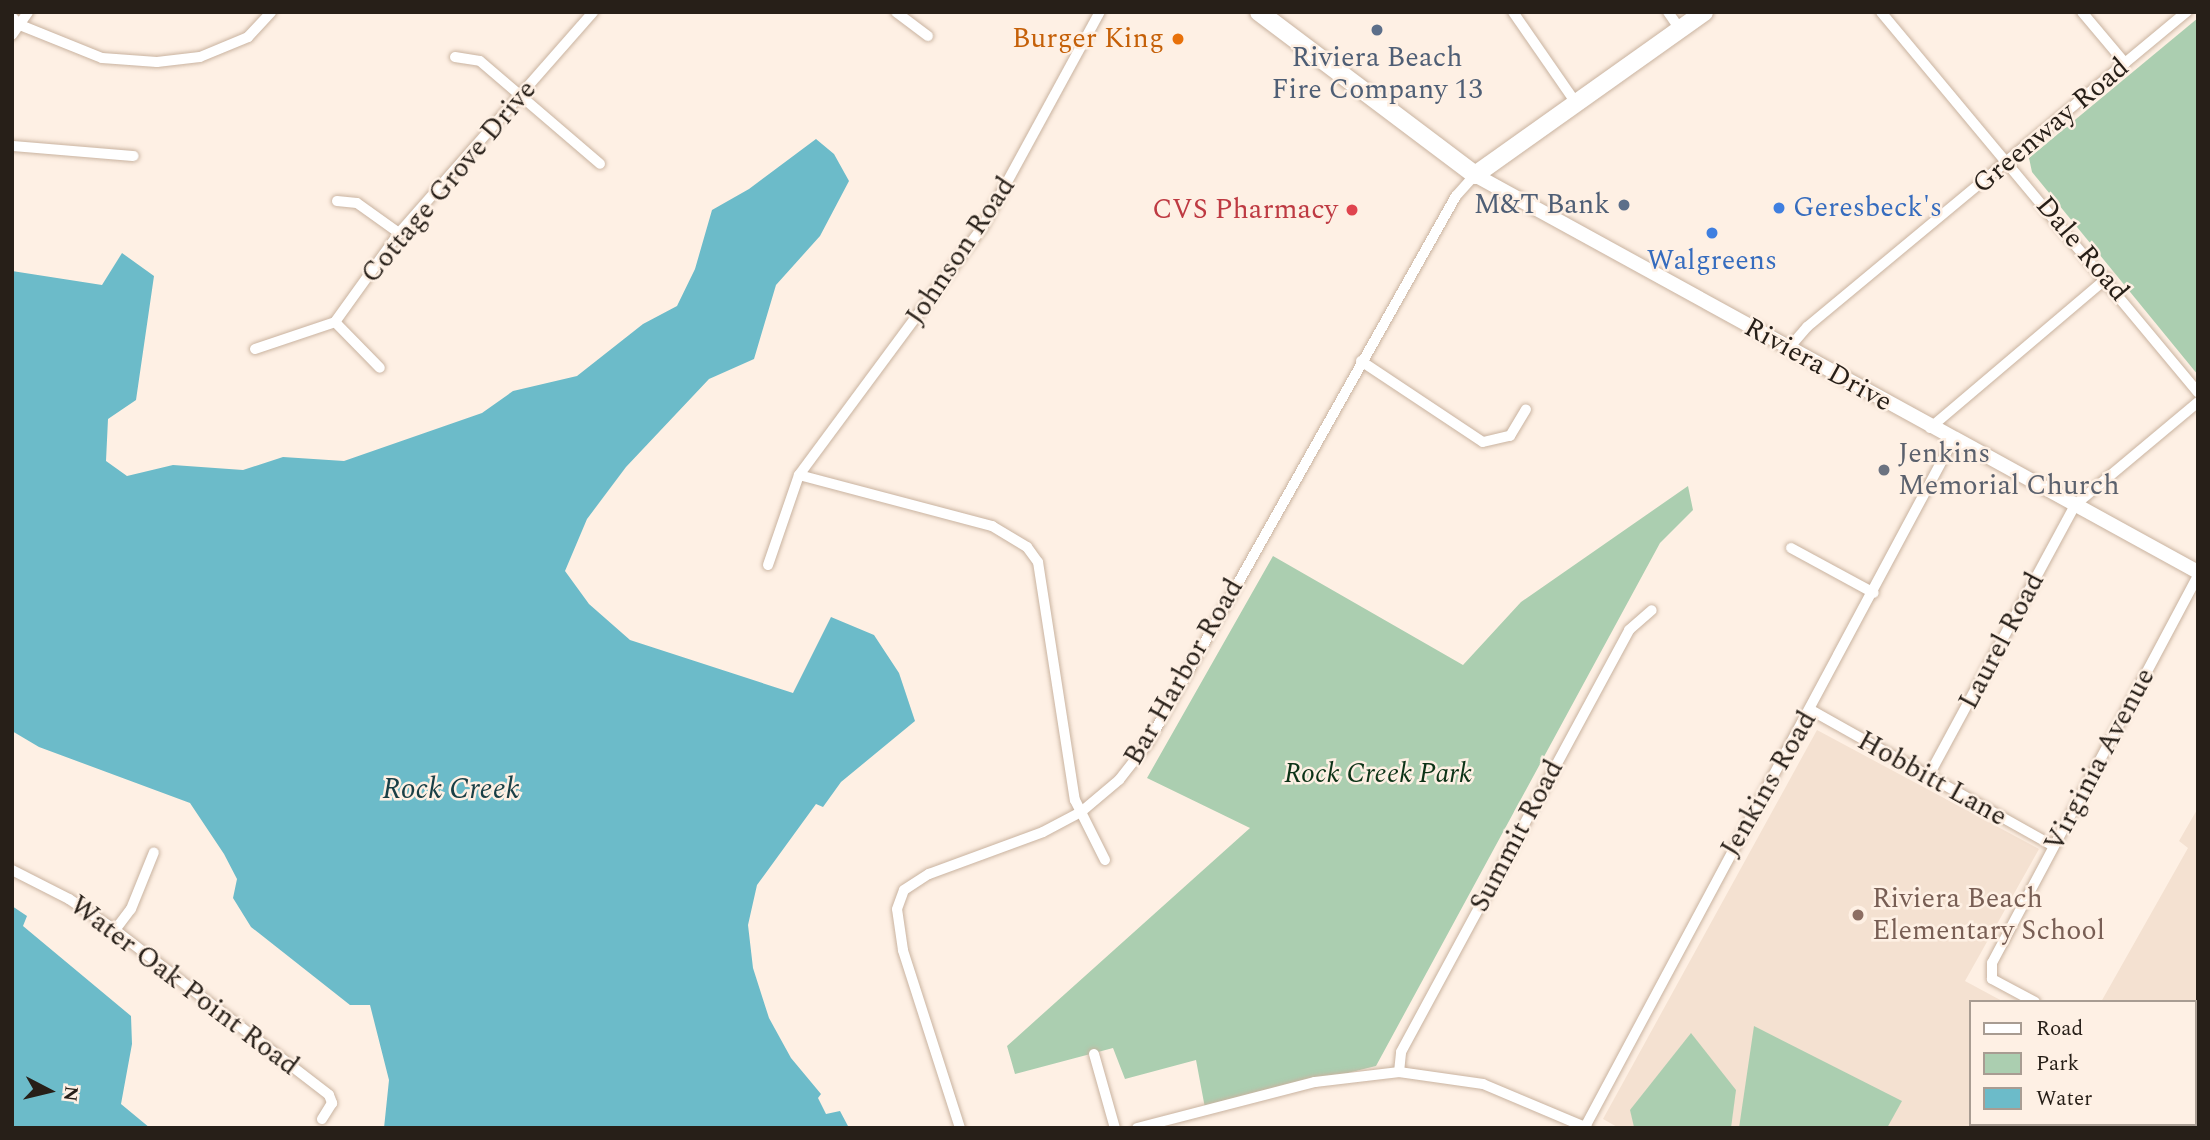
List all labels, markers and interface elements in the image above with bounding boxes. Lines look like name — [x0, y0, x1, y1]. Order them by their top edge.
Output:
place label: Burger King — [1012, 22, 1164, 56]
marker: Riviera Beach Fire Company 13 — [1369, 22, 1385, 38]
marker: Burger King — [1170, 31, 1186, 47]
place label: Riviera Beach Fire Company 13 — [1271, 41, 1483, 107]
street label: Greenway Road — [1966, 51, 2136, 201]
street label: Cottage Grove Drive — [354, 74, 544, 290]
street label: Johnson Road — [899, 170, 1023, 332]
place label: M&T Bank — [1474, 188, 1610, 222]
street label: Dale Road — [2028, 190, 2136, 308]
place label: Geresbeck's — [1793, 191, 1942, 225]
place label: CVS Pharmacy — [1152, 193, 1338, 227]
marker: M&T Bank — [1616, 197, 1632, 213]
marker: Geresbeck's — [1771, 200, 1787, 216]
marker: CVS Pharmacy — [1344, 202, 1360, 218]
marker: Walgreens — [1704, 225, 1720, 241]
place label: Walgreens — [1647, 244, 1777, 278]
street label: Riviera Drive — [1738, 311, 1898, 419]
place label: Jenkins Memorial Church — [1898, 437, 2119, 503]
marker: Jenkins Memorial Church — [1876, 462, 1892, 478]
street label: Laurel Road — [1952, 567, 2052, 715]
street label: Bar Harbor Road — [1117, 573, 1251, 771]
street label: Virginia Avenue — [2038, 663, 2162, 857]
street label: Jenkins Road — [1714, 705, 1824, 863]
street label: Hobbitt Lane — [1851, 724, 2013, 834]
street label: Summit Road — [1463, 754, 1571, 918]
park label: Rock Creek Park — [1284, 757, 1472, 791]
water label: Rock Creek — [382, 771, 520, 807]
place label: Riviera Beach Elementary School — [1872, 882, 2105, 948]
street label: Water Oak Point Road — [63, 889, 305, 1083]
marker: Riviera Beach Elementary School — [1850, 907, 1866, 923]
legend — [1968, 1000, 2196, 1126]
text: Road — [2036, 1013, 2083, 1045]
text: Park — [2036, 1048, 2079, 1080]
north arrow — [14, 1056, 84, 1126]
text: Water — [2036, 1083, 2092, 1115]
text: N — [55, 1084, 86, 1103]

